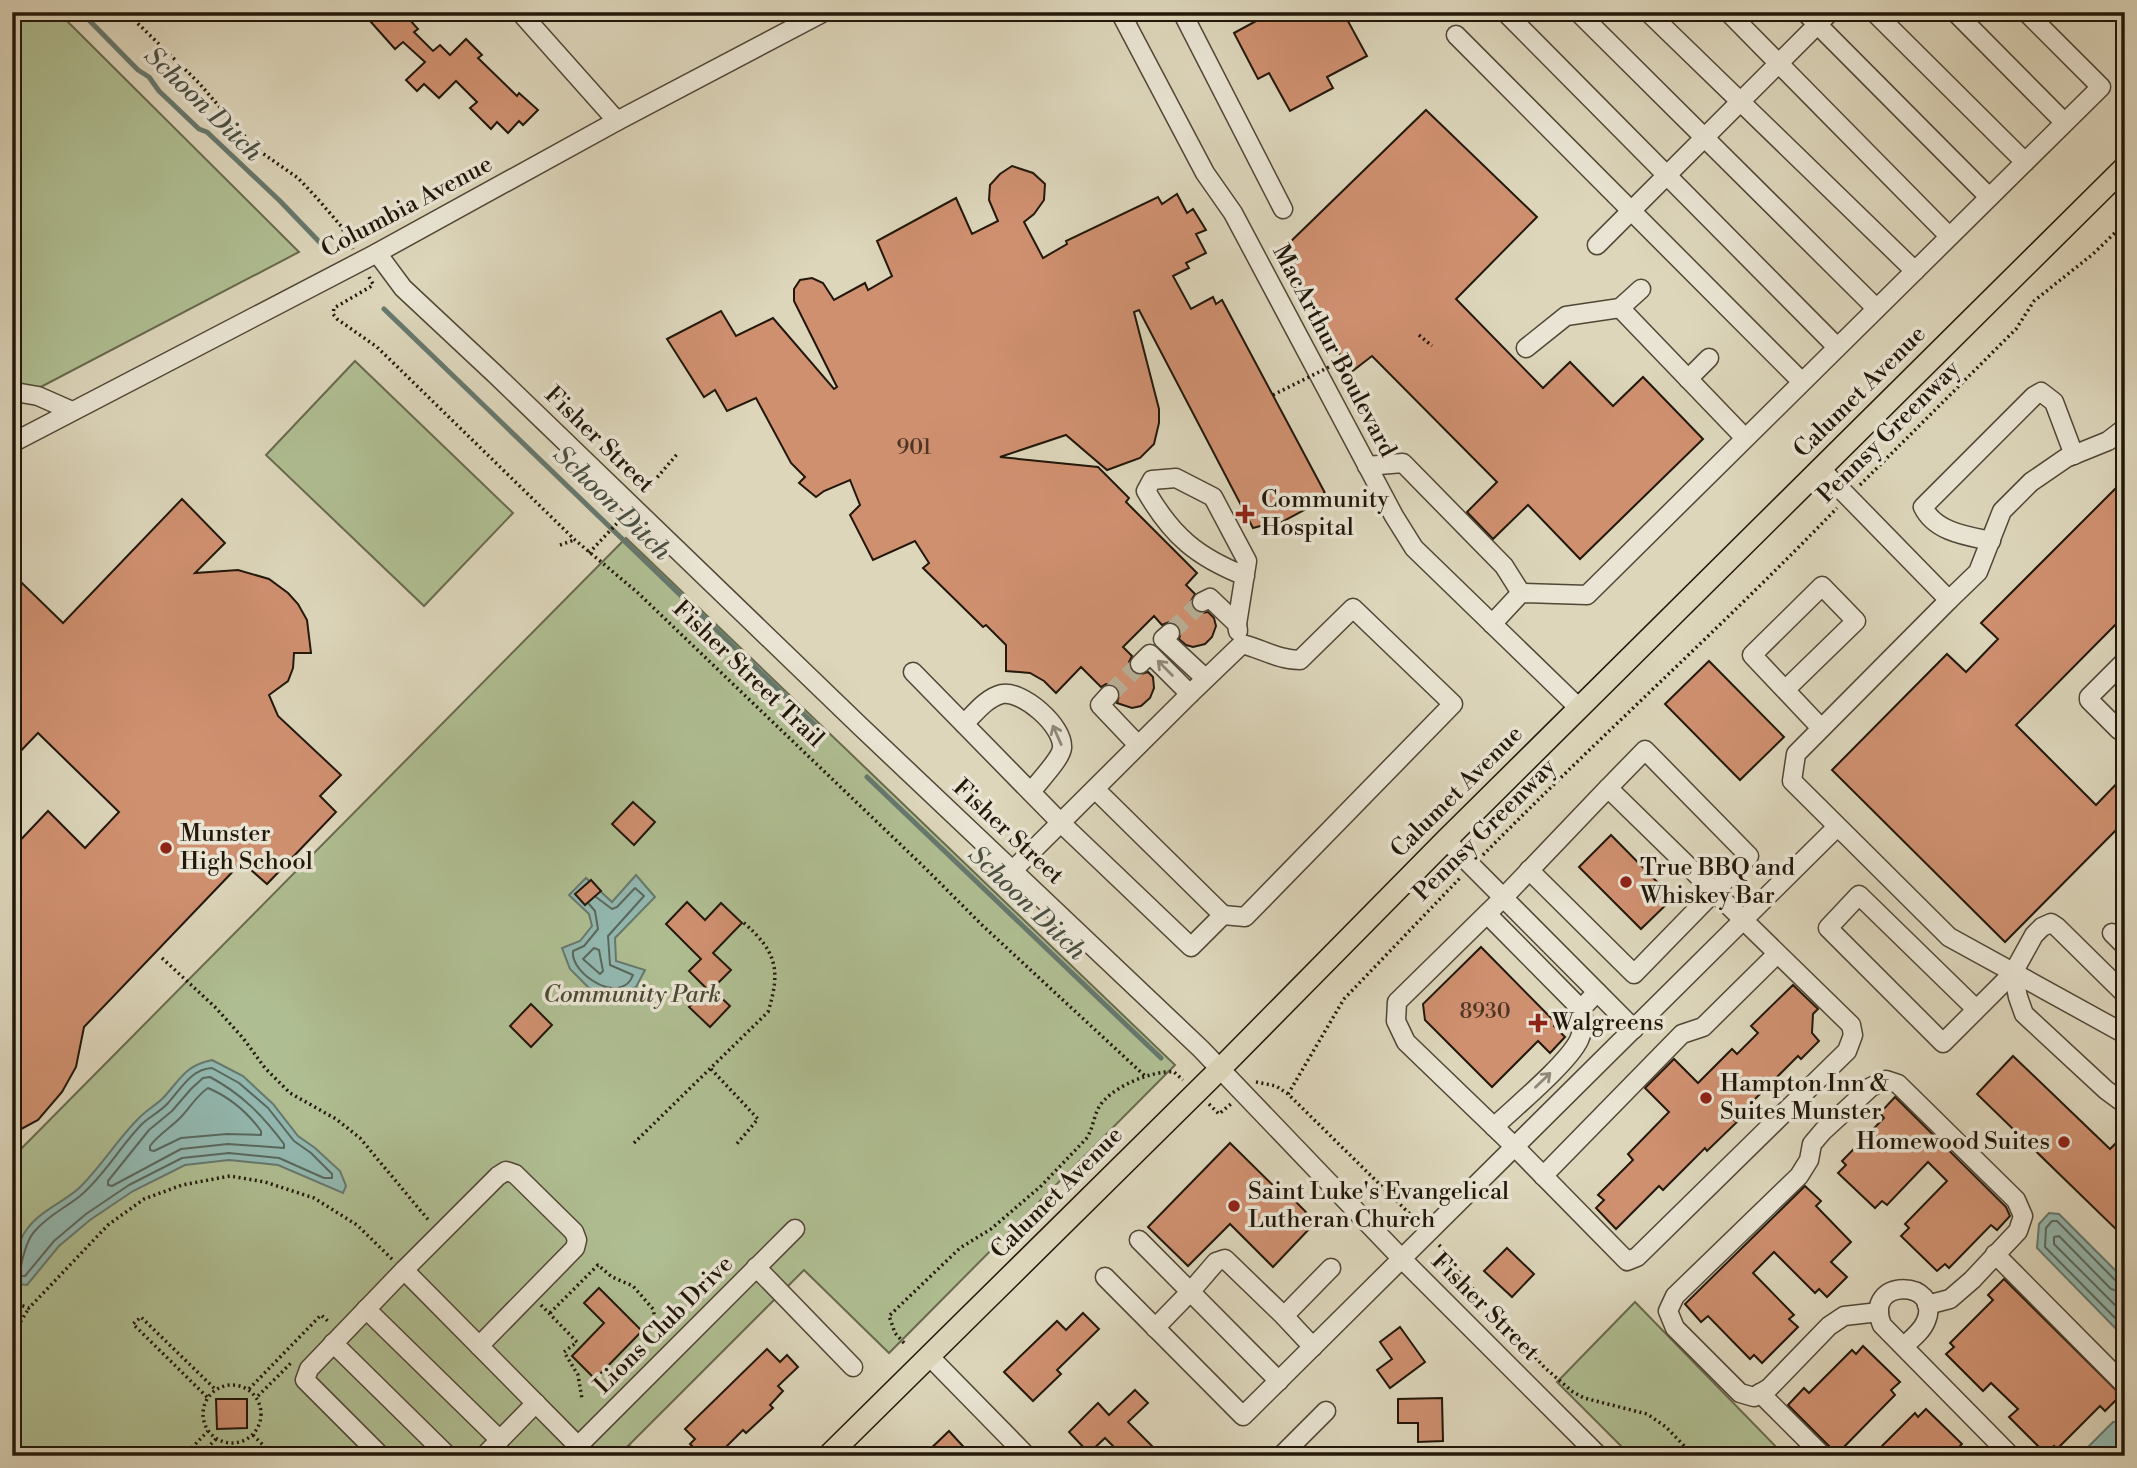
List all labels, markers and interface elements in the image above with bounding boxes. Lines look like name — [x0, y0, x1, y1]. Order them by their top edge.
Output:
water label: Schoon Ditch — [137, 40, 269, 168]
street label: Columbia Avenue — [316, 149, 498, 265]
street label: MacArthur Boulevard — [1265, 240, 1403, 463]
street label: Calumet Avenue — [1787, 319, 1933, 465]
street label: Pennsy Greenway — [1811, 354, 1967, 510]
street label: Fisher Street — [538, 380, 660, 500]
house number: 901 — [896, 435, 932, 461]
water label: Schoon Ditch — [546, 439, 678, 567]
place label: Community Hospital — [1261, 485, 1389, 543]
marker: Community Hospital — [1235, 504, 1255, 524]
street label: Fisher Street Trail — [666, 594, 830, 754]
one-way arrow — [1157, 660, 1174, 677]
street label: Calumet Avenue — [1384, 719, 1530, 865]
one-way arrow — [1049, 725, 1062, 746]
street label: Pennsy Greenway — [1407, 752, 1563, 908]
street label: Fisher Street — [946, 773, 1070, 891]
place label: Munster High School — [180, 819, 313, 877]
water label: Schoon Ditch — [961, 839, 1093, 967]
marker: Munster High School — [158, 840, 174, 856]
place label: True BBQ and Whiskey Bar — [1639, 853, 1795, 911]
marker: True BBQ and Whiskey Bar — [1618, 874, 1634, 890]
park label: Community Park — [543, 980, 721, 1010]
house number: 8930 — [1459, 999, 1511, 1025]
place label: Walgreens — [1551, 1008, 1664, 1038]
marker: Walgreens — [1530, 1015, 1546, 1031]
place label: Hampton Inn & Suites Munster — [1720, 1069, 1889, 1127]
one-way arrow — [1534, 1071, 1551, 1088]
marker: Hampton Inn & Suites Munster — [1698, 1090, 1714, 1106]
street label: Calumet Avenue — [984, 1120, 1130, 1266]
place label: Homewood Suites — [1856, 1127, 2050, 1157]
marker: Homewood Suites — [2056, 1134, 2072, 1150]
place label: Saint Luke's Evangelical Lutheran Church — [1248, 1177, 1509, 1235]
marker: Saint Luke's Evangelical Lutheran Church — [1226, 1198, 1242, 1214]
street label: Fisher Street — [1425, 1247, 1546, 1368]
street label: Lions Club Drive — [588, 1249, 740, 1401]

